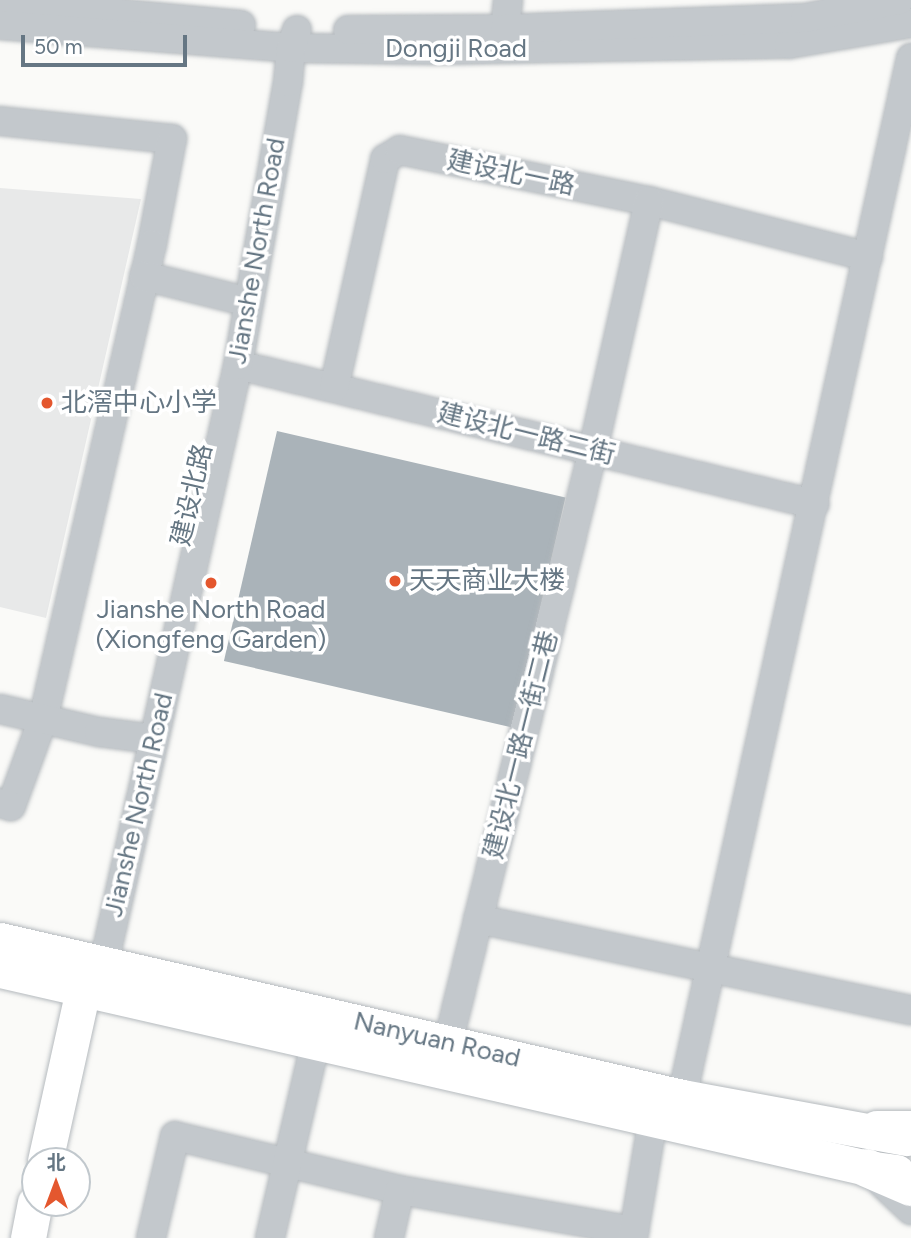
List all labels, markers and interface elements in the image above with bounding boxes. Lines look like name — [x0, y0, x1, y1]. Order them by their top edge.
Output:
scale bar — [24, 21, 191, 65]
street label: Dongji Road — [385, 33, 527, 65]
text: 50 m — [34, 34, 83, 59]
street label: Jianshe North Road — [222, 136, 292, 366]
street label: 建设北一路 — [444, 144, 578, 202]
place label: 北滘中心小学 — [61, 387, 217, 419]
marker: 北滘中心小学 — [39, 395, 55, 411]
street label: 建设北一路二街 — [434, 397, 618, 471]
street label: 建设北路 — [165, 441, 219, 549]
place label: 天天商业大楼 — [409, 565, 565, 597]
marker: 天天商业大楼 — [387, 573, 403, 589]
marker: Jianshe North Road (Xiongfeng Garden) — [203, 575, 219, 591]
place label: Jianshe North Road (Xiongfeng Garden) — [96, 594, 326, 656]
street label: 建设北一路一街二巷 — [478, 628, 564, 862]
street label: Jianshe North Road — [98, 690, 180, 920]
street label: Nanyuan Road — [351, 1006, 523, 1074]
north arrow — [21, 1147, 91, 1217]
text: 北 — [46, 1151, 66, 1174]

